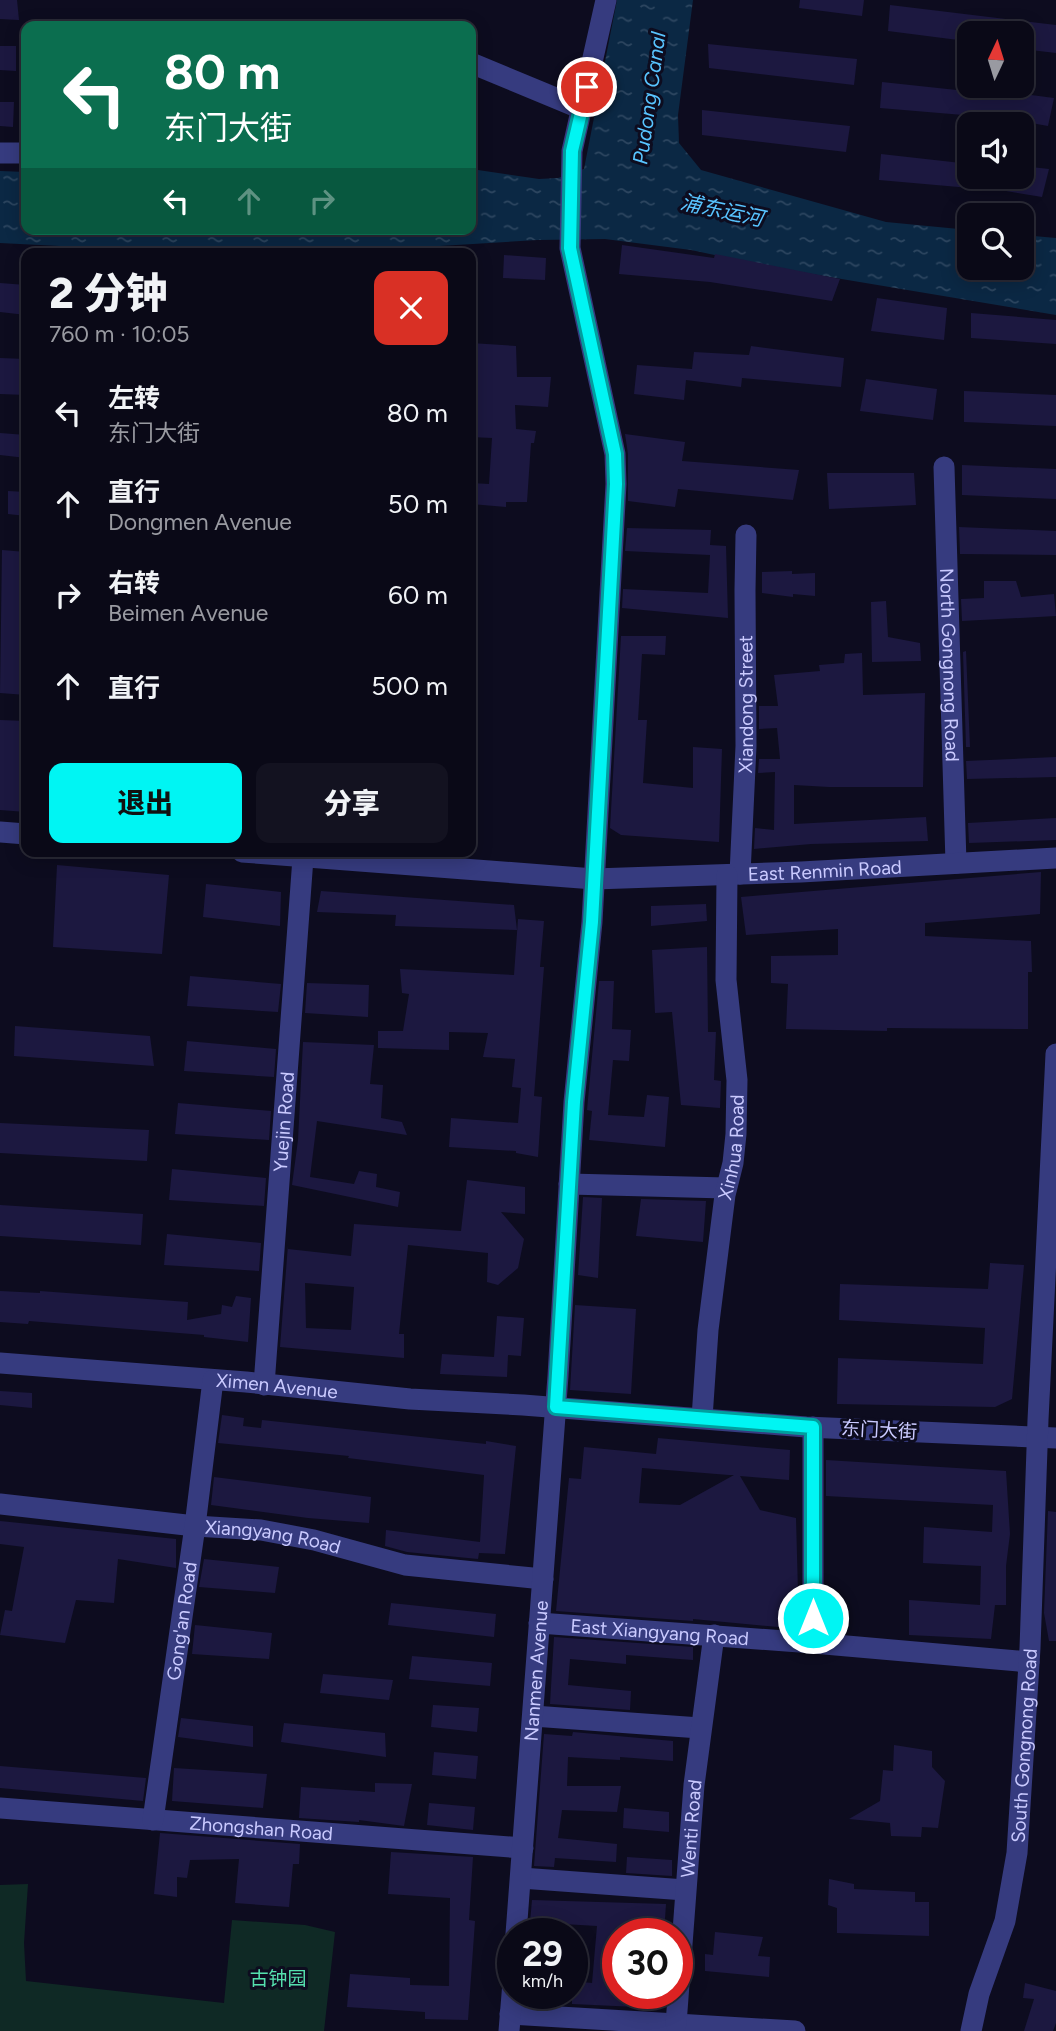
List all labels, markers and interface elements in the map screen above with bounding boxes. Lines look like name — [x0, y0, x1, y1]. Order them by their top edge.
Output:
north arrow — [957, 21, 1034, 98]
map controls — [957, 21, 1034, 280]
water label: Pudong Canal — [627, 30, 671, 166]
text: 80 m — [164, 42, 280, 101]
icon: left — [49, 49, 140, 140]
pin — [557, 57, 617, 117]
icon: arrive — [568, 68, 606, 106]
text: 东门大街 — [164, 109, 292, 147]
button: sound — [957, 112, 1034, 189]
icon: left — [157, 182, 195, 220]
icon: ahead — [230, 182, 268, 220]
icon: right — [303, 182, 341, 220]
water label: 浦东运河 — [678, 189, 770, 232]
button: search — [957, 203, 1034, 280]
text: 2 分钟 — [49, 268, 168, 319]
button: close — [374, 271, 448, 345]
text: 760 m · 10:05 — [49, 320, 190, 348]
text: 左转 — [108, 382, 160, 414]
icon: left — [49, 394, 87, 432]
text: 80 m — [387, 397, 448, 429]
text: 东门大街 — [108, 419, 200, 447]
text: 直行 — [108, 476, 160, 508]
icon: ahead — [49, 485, 87, 523]
text: 50 m — [388, 488, 448, 520]
text: Dongmen Avenue — [108, 508, 292, 536]
text: 右转 — [108, 567, 160, 599]
street label: North Gongnong Road — [936, 568, 964, 762]
icon: right — [49, 576, 87, 614]
text: 60 m — [388, 579, 448, 611]
text: Beimen Avenue — [108, 599, 268, 627]
street label: Xiandong Street — [733, 635, 758, 774]
icon: ahead — [49, 667, 87, 705]
text: 500 m — [371, 670, 448, 702]
text: 直行 — [108, 672, 160, 704]
button: 退出 — [49, 763, 242, 843]
button: 分享 — [256, 763, 448, 843]
street label: East Renmin Road — [747, 855, 902, 885]
street label: Yuejin Road — [268, 1071, 299, 1173]
street label: Xinhua Road — [713, 1094, 748, 1202]
street label: Ximen Avenue — [215, 1368, 339, 1403]
street label: 东门大街 — [840, 1417, 918, 1443]
street label: Xiangyang Road — [204, 1515, 343, 1558]
street label: Gong'an Road — [162, 1560, 201, 1682]
position arrow — [776, 1581, 850, 1655]
street label: Nanmen Avenue — [519, 1599, 553, 1742]
street label: East Xiangyang Road — [570, 1614, 750, 1650]
street label: South Gongnong Road — [1006, 1648, 1041, 1844]
street label: Wenti Road — [676, 1778, 706, 1879]
street label: Zhongshan Road — [189, 1811, 334, 1845]
speed limit sign: 30 — [602, 1918, 693, 2009]
text: 29 — [522, 1933, 563, 1975]
park label: 古钟园 — [249, 1967, 307, 1990]
text: km/h — [522, 1970, 563, 1992]

